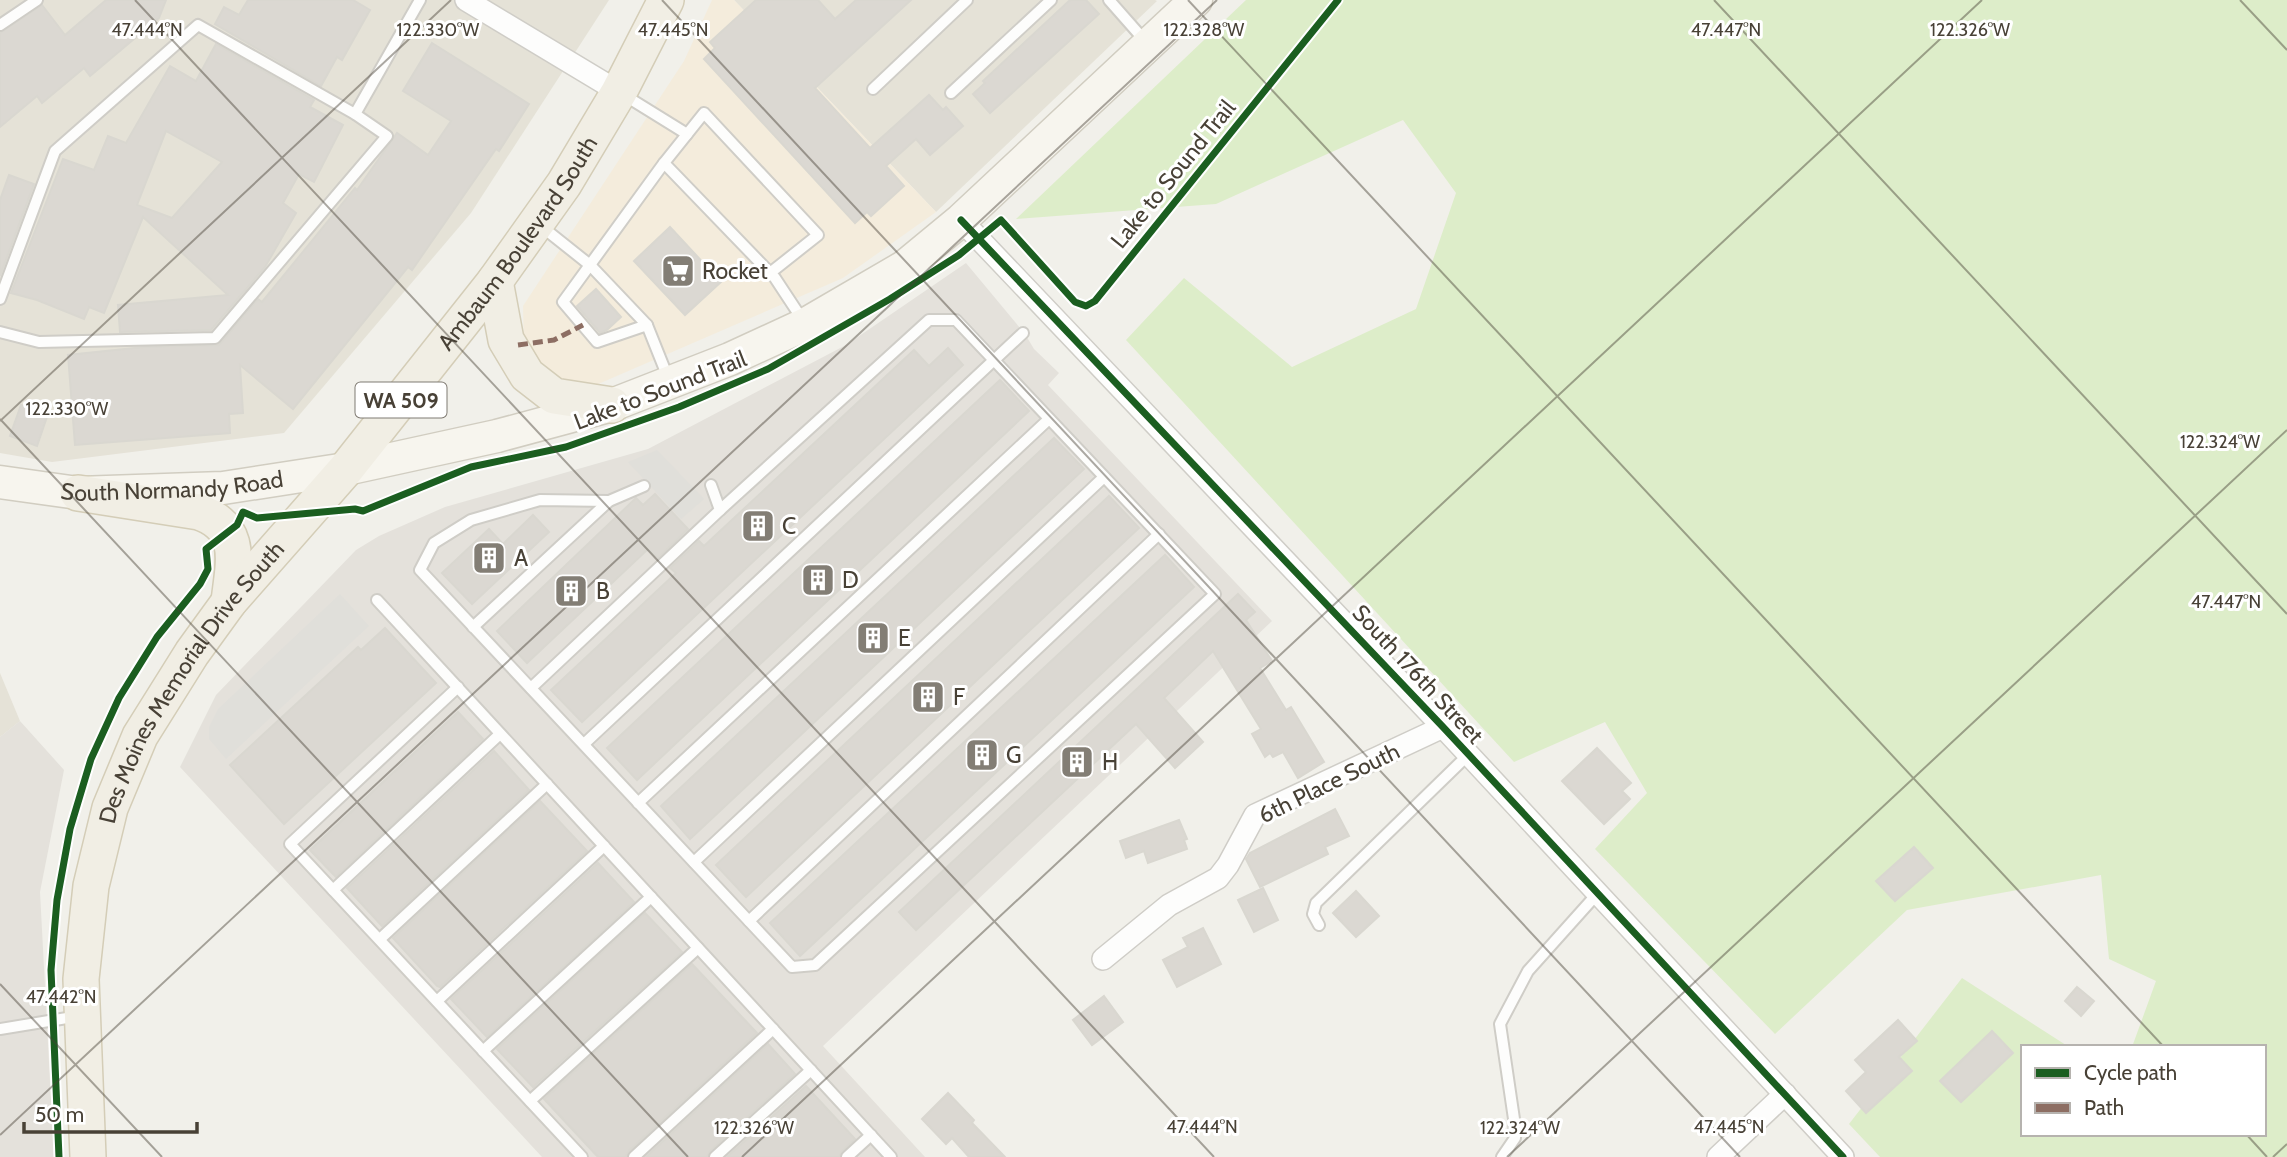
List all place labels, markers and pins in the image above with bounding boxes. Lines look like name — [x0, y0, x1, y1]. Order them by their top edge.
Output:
supermarket icon: Rocket — [659, 252, 697, 290]
place label: Rocket — [702, 257, 768, 285]
building icon: C — [739, 507, 777, 545]
place label: C — [782, 512, 796, 540]
building icon: A — [470, 539, 508, 577]
place label: A — [514, 544, 528, 572]
building icon: D — [799, 561, 837, 599]
place label: D — [842, 566, 859, 594]
building icon: B — [552, 572, 590, 610]
place label: B — [596, 577, 610, 605]
building icon: E — [854, 619, 892, 657]
place label: E — [898, 624, 911, 652]
building icon: F — [909, 678, 947, 716]
place label: F — [953, 683, 965, 711]
building icon: G — [963, 736, 1001, 774]
place label: G — [1006, 741, 1021, 769]
building icon: H — [1058, 743, 1096, 781]
place label: H — [1102, 748, 1118, 776]

